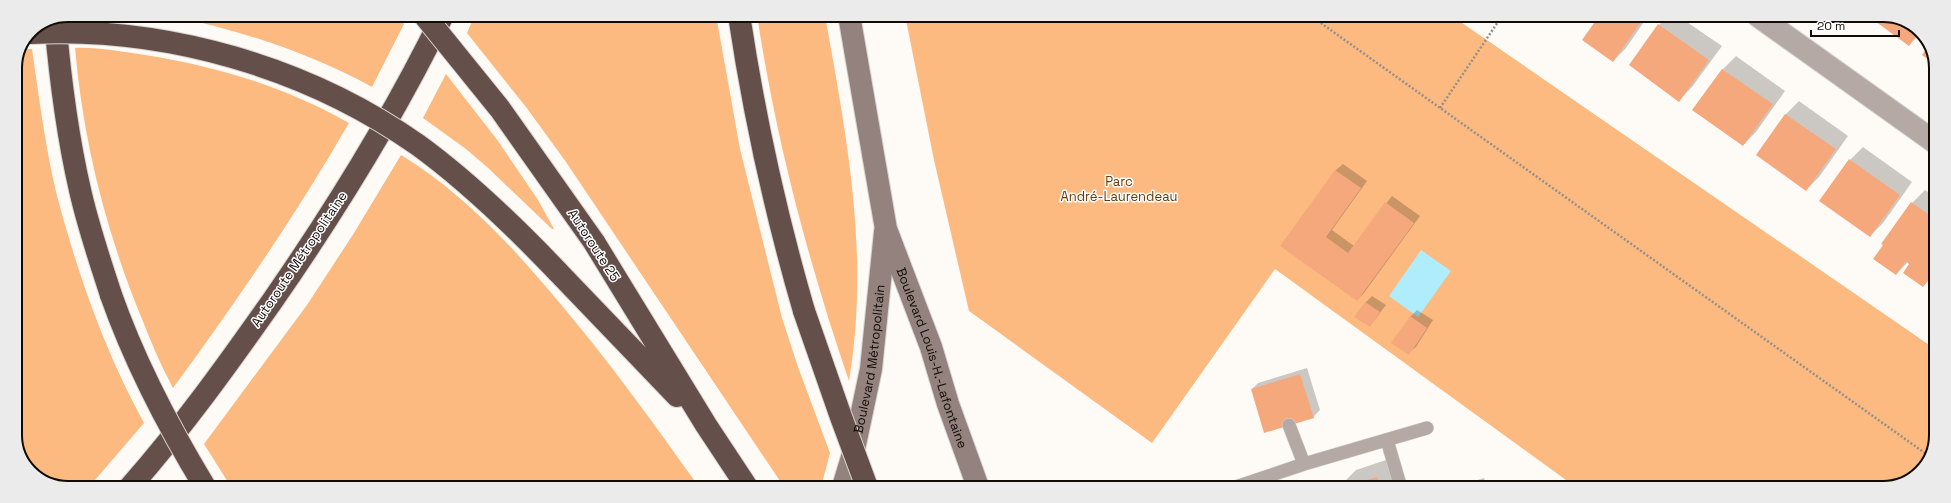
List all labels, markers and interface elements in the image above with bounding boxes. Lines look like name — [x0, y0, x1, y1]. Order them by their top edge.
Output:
scale bar — [1811, 12, 1899, 38]
text: 20 m — [1817, 18, 1845, 34]
park label: Parc André-Laurendeau — [1061, 173, 1177, 205]
street label: Autoroute Métropolitaine — [247, 188, 351, 330]
street label: Autoroute 25 — [564, 206, 624, 285]
street label: Boulevard Louis-H.-Lafontaine — [893, 265, 972, 450]
street label: Boulevard Métropolitain — [849, 284, 888, 435]

